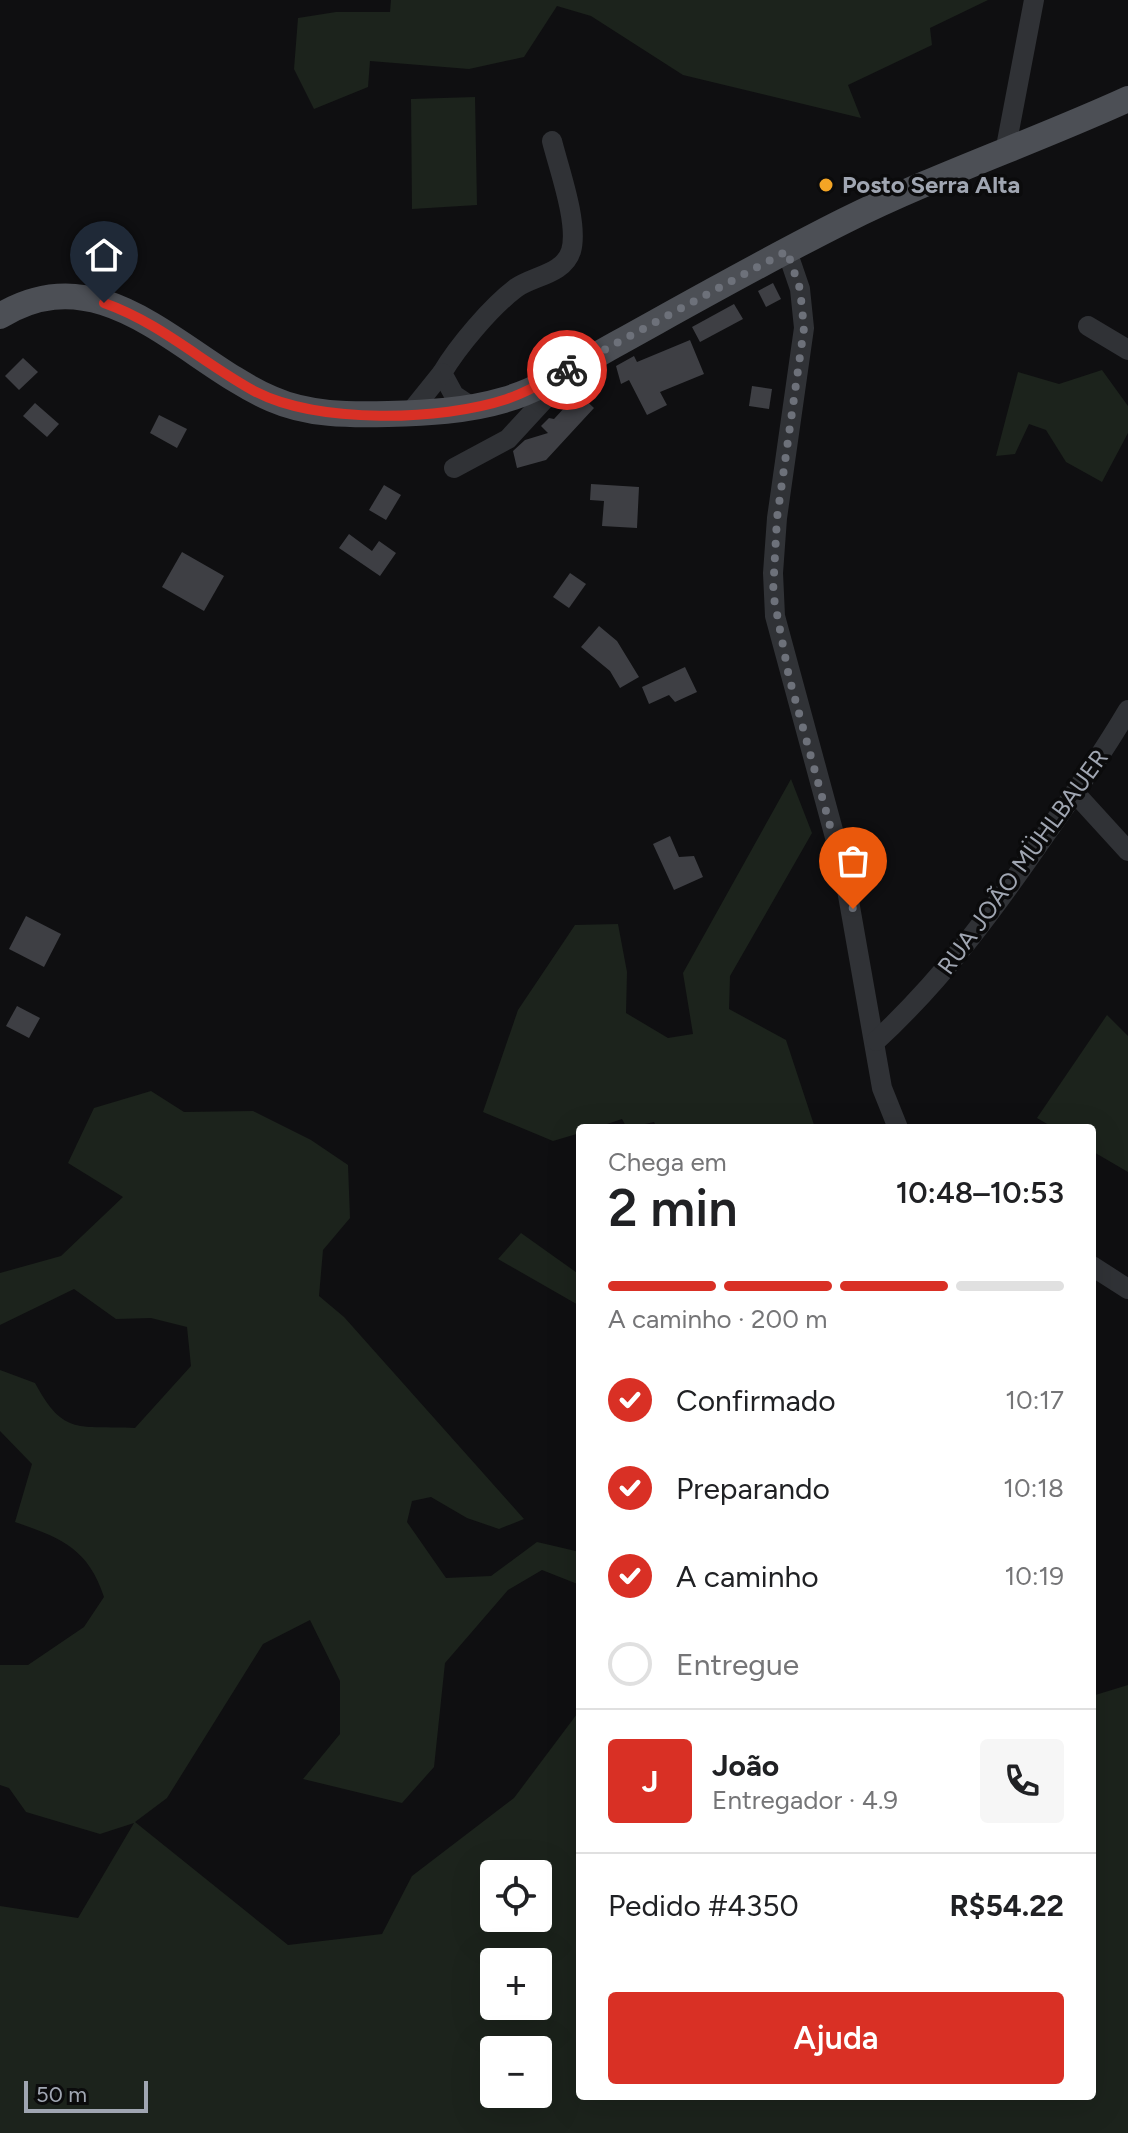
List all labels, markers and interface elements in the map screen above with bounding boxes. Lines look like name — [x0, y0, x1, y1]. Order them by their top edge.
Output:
place label: Posto Serra Alta — [842, 170, 1020, 199]
marker: Posto Serra Alta — [817, 176, 835, 194]
pin — [70, 221, 138, 303]
icon: home — [82, 233, 126, 277]
courier — [527, 330, 607, 410]
icon: bike — [545, 348, 589, 392]
street label: RUA JOÃO MÜHLBAUER — [931, 744, 1114, 980]
pin — [819, 827, 887, 909]
icon: bag — [831, 839, 875, 883]
text: Chega em — [608, 1146, 727, 1178]
text: 10:48–10:53 — [896, 1174, 1064, 1211]
text: 2 min — [608, 1177, 737, 1239]
text: A caminho · 200 m — [608, 1303, 827, 1335]
icon: check — [608, 1378, 652, 1422]
text: Confirmado — [676, 1382, 836, 1419]
text: 10:17 — [1005, 1384, 1064, 1416]
icon: check — [608, 1466, 652, 1510]
text: Preparando — [676, 1470, 830, 1507]
text: 10:18 — [1003, 1472, 1064, 1504]
icon: check — [608, 1554, 652, 1598]
text: A caminho — [676, 1558, 819, 1595]
text: 10:19 — [1005, 1560, 1064, 1592]
text: Entregue — [676, 1646, 799, 1683]
button: phone — [980, 1739, 1064, 1823]
text: João — [712, 1747, 779, 1784]
text: J — [642, 1763, 658, 1800]
text: Entregador · 4.9 — [712, 1784, 898, 1816]
map controls — [480, 1860, 552, 2108]
button: locate — [480, 1860, 552, 1932]
text: Pedido #4350 — [608, 1887, 799, 1924]
text: R$54.22 — [949, 1887, 1064, 1924]
button: + — [480, 1948, 552, 2020]
button: Ajuda — [608, 1992, 1064, 2084]
button: − — [480, 2036, 552, 2108]
scale bar — [24, 2077, 148, 2113]
text: 50 m — [36, 2081, 87, 2108]

